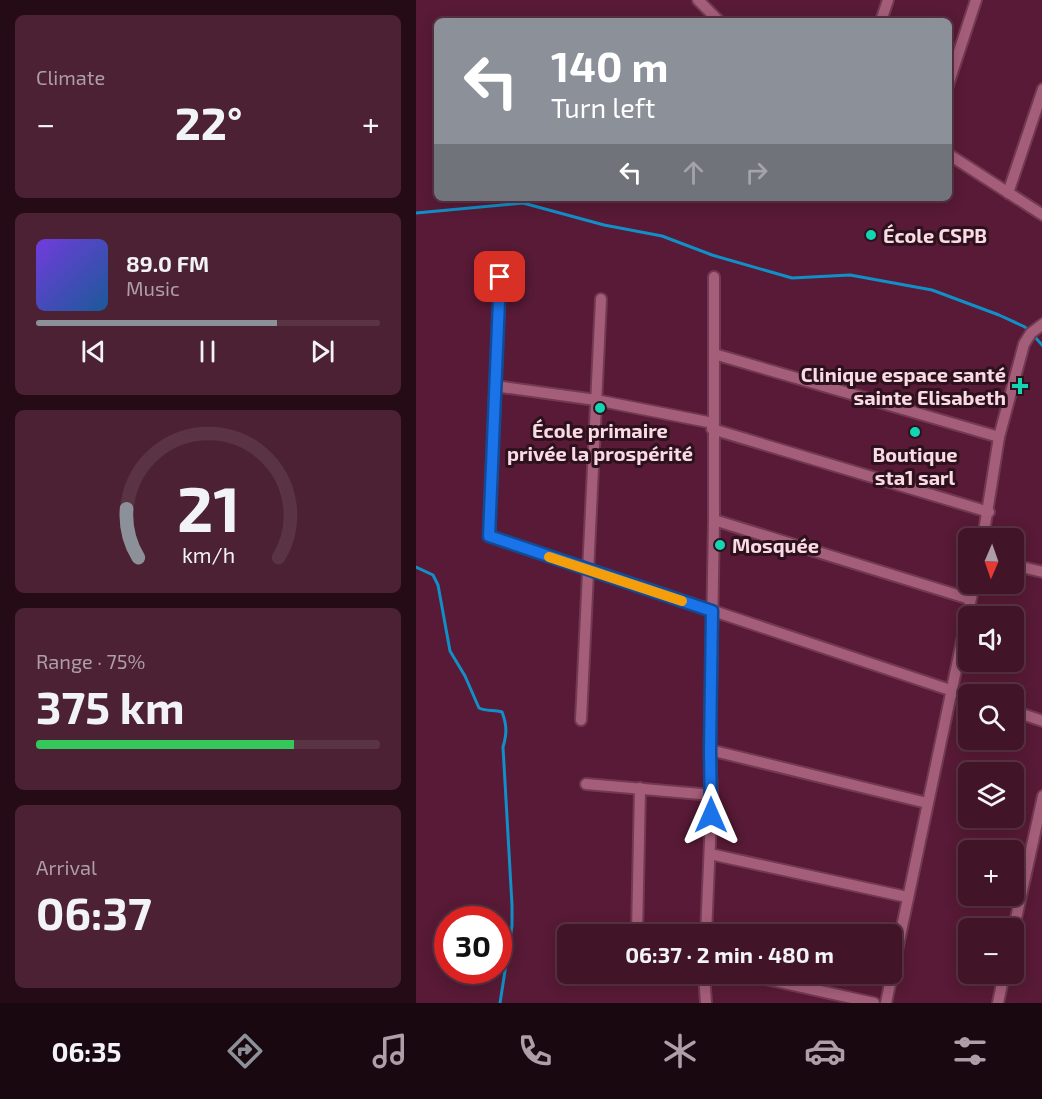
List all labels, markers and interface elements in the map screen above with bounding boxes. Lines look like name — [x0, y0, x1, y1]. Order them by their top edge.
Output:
text: 140 m — [551, 40, 668, 90]
icon: left — [452, 42, 530, 120]
text: Climate — [36, 65, 105, 89]
text: Turn left — [551, 91, 655, 123]
text: 22° — [175, 95, 242, 149]
text: − — [36, 103, 55, 143]
text: + — [362, 103, 380, 143]
icon: left — [614, 156, 647, 189]
icon: ahead — [677, 156, 710, 189]
icon: right — [740, 156, 773, 189]
place label: École CSPB — [883, 223, 987, 247]
marker: École CSPB — [864, 228, 878, 242]
text: 89.0 FM — [126, 250, 209, 276]
pin — [474, 251, 525, 302]
icon: arrive — [483, 260, 516, 293]
text: Music — [126, 276, 180, 300]
icon: previous — [77, 335, 110, 368]
icon: pause — [191, 335, 224, 368]
icon: next — [306, 335, 339, 368]
place label: Clinique espace santé sainte Elisabeth — [801, 362, 1006, 409]
marker: Clinique espace santé sainte Elisabeth — [1011, 377, 1029, 395]
marker: École primaire privée la prospérité — [593, 401, 607, 415]
place label: École primaire privée la prospérité — [507, 418, 693, 465]
marker: Boutique sta1 sarl — [908, 425, 922, 439]
place label: Boutique sta1 sarl — [872, 442, 958, 489]
text: 21 — [176, 471, 240, 546]
north arrow — [958, 528, 1024, 594]
map controls — [958, 528, 1024, 984]
place label: Mosquée — [732, 533, 819, 557]
marker: Mosquée — [713, 538, 727, 552]
text: km/h — [181, 543, 235, 568]
button: sound — [958, 606, 1024, 672]
text: Range · 75% — [36, 649, 145, 673]
text: 375 km — [36, 679, 185, 733]
button: search — [958, 684, 1024, 750]
button: layers — [958, 762, 1024, 828]
position arrow — [679, 783, 743, 847]
button: + — [958, 840, 1024, 906]
text: Arrival — [36, 855, 97, 879]
text: 06:37 — [36, 885, 152, 939]
speed limit sign: 30 — [434, 906, 512, 984]
button: − — [958, 918, 1024, 984]
text: 06:37 · 2 min · 480 m — [625, 941, 834, 967]
icon: directions — [224, 1030, 266, 1072]
icon: music — [369, 1030, 411, 1072]
icon: phone — [514, 1030, 556, 1072]
icon: climate — [659, 1030, 701, 1072]
icon: car — [804, 1030, 846, 1072]
icon: filters — [949, 1030, 991, 1072]
text: 06:35 — [51, 1035, 122, 1067]

